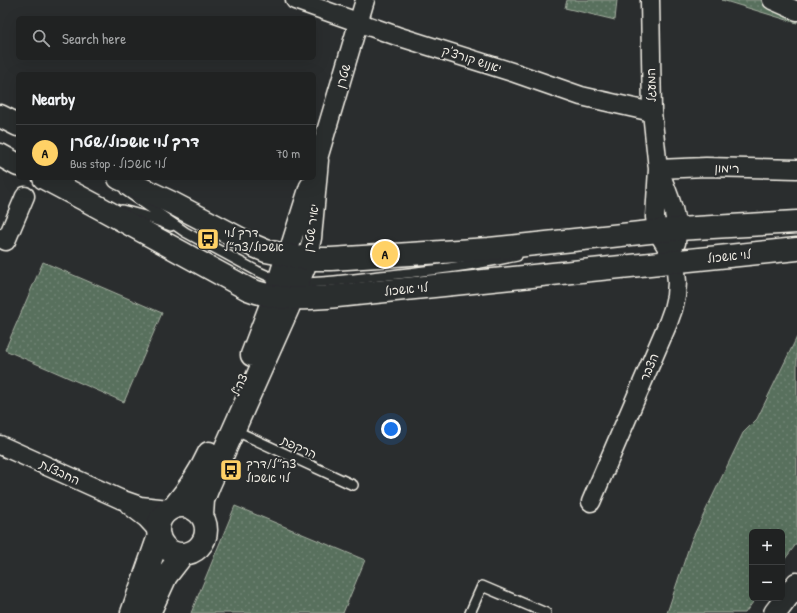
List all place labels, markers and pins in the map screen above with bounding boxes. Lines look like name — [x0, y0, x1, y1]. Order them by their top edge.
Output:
place label: דרך לוי אשכול/צה״ל — [224, 224, 284, 255]
bus stop icon: דרך לוי אשכול/צה״ל — [195, 226, 221, 252]
pin: A — [372, 239, 398, 269]
place label: צה״ל/דרך לוי אשכול — [246, 455, 297, 486]
bus stop icon: צה״ל/דרך לוי אשכול — [218, 457, 244, 483]

